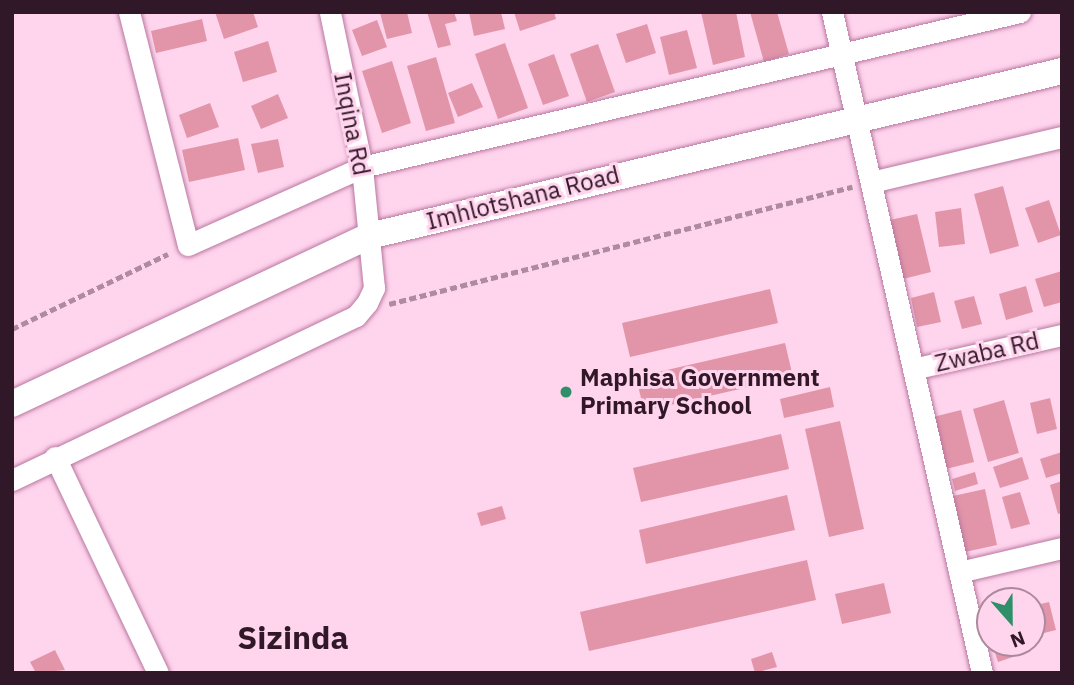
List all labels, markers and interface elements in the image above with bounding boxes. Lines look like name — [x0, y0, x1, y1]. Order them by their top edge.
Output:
street label: Inqina Rd — [328, 70, 376, 178]
street label: Imhlotshana Road — [423, 160, 623, 236]
street label: Zwaba Rd — [932, 326, 1042, 378]
place label: Maphisa Government Primary School — [580, 364, 820, 420]
marker: Maphisa Government Primary School — [558, 384, 574, 400]
north arrow — [976, 587, 1046, 657]
district label: Sizinda — [237, 618, 349, 656]
text: N — [1007, 626, 1029, 653]

